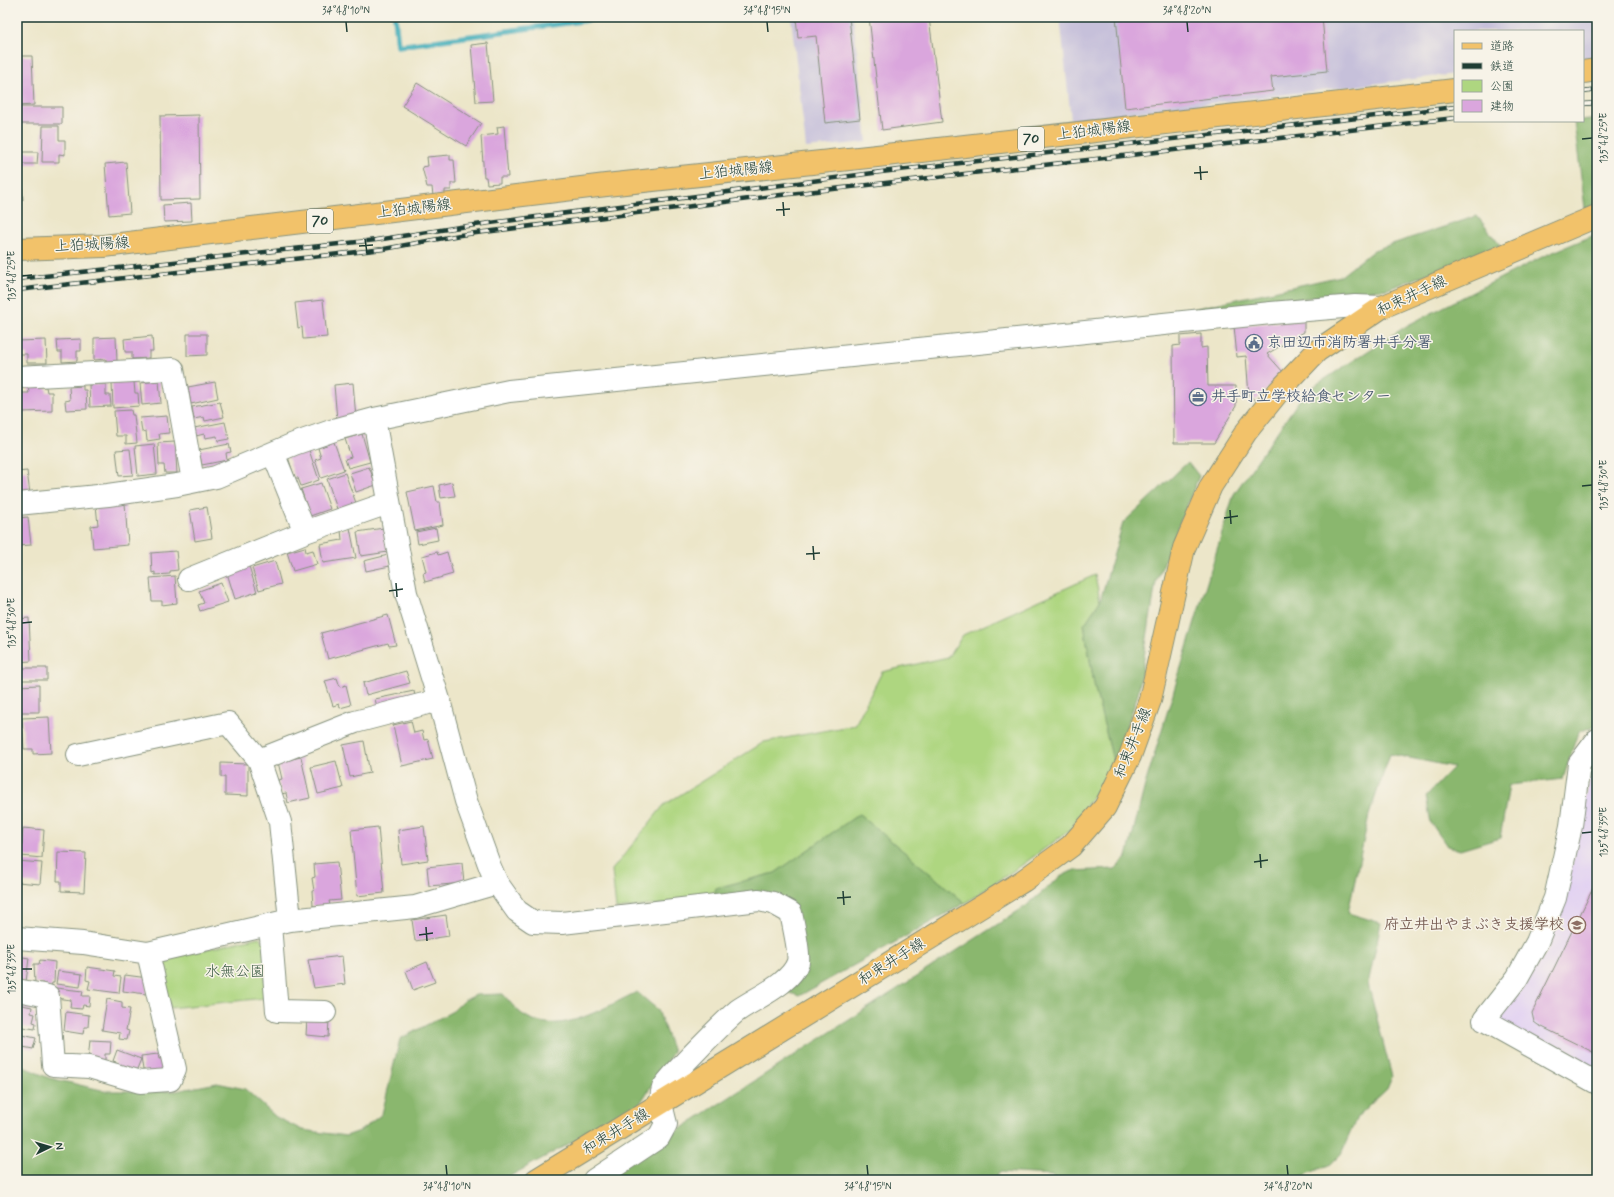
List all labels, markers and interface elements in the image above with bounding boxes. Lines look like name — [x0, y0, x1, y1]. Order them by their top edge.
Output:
text: 34°48'10"N — [322, 4, 370, 18]
text: 34°48'15"N — [743, 4, 791, 18]
text: 34°48'20"N — [1163, 4, 1211, 18]
legend — [1454, 30, 1584, 122]
text: 道路 — [1490, 39, 1514, 55]
text: 鉄道 — [1490, 59, 1514, 75]
text: 公園 — [1490, 79, 1514, 95]
text: 建物 — [1490, 99, 1514, 115]
text: 135°48'25"E — [1597, 112, 1611, 163]
street label: 上狛城陽線 — [1056, 117, 1132, 145]
road number: 70 — [1018, 127, 1044, 151]
street label: 上狛城陽線 — [698, 157, 774, 185]
street label: 上狛城陽線 — [376, 195, 452, 223]
road number: 70 — [307, 209, 333, 233]
street label: 上狛城陽線 — [54, 233, 130, 257]
text: 135°48'25"E — [5, 250, 19, 301]
street label: 和束井手線 — [1374, 271, 1450, 321]
public building icon: 京田辺市消防署井手分署 — [1244, 333, 1264, 353]
place label: 京田辺市消防署井手分署 — [1267, 333, 1432, 353]
office icon: 井手町立学校給食センター — [1188, 387, 1208, 407]
place label: 井手町立学校給食センター — [1211, 387, 1391, 407]
text: 135°48'30"E — [1597, 459, 1611, 510]
text: 135°48'30"E — [5, 597, 19, 648]
street label: 和束井手線 — [1110, 704, 1156, 782]
text: 135°48'35"E — [1597, 807, 1611, 857]
place label: 府立井出やまぶき支援学校 — [1384, 915, 1564, 935]
school or university icon: 府立井出やまぶき支援学校 — [1567, 915, 1587, 935]
street label: 和束井手線 — [855, 934, 929, 990]
text: 135°48'35"E — [5, 944, 19, 994]
park label: 水無公園 — [205, 962, 265, 982]
street label: 和束井手線 — [579, 1104, 653, 1160]
north arrow — [30, 1127, 70, 1167]
text: N — [52, 1142, 66, 1150]
text: 34°48'10"N — [423, 1180, 471, 1194]
text: 34°48'15"N — [844, 1180, 892, 1194]
text: 34°48'20"N — [1264, 1180, 1312, 1194]

